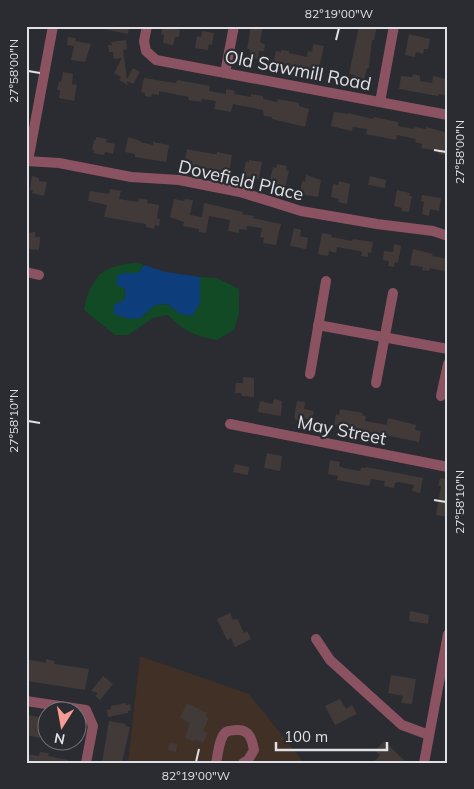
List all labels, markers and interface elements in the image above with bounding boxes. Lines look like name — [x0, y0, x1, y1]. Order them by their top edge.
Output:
text: 82°19'00"W — [305, 6, 373, 21]
text: 27°58'00"N — [6, 39, 21, 103]
street label: Old Sawmill Road — [223, 45, 373, 95]
text: 27°58'00"N — [452, 120, 467, 184]
street label: Dovefield Place — [176, 154, 306, 206]
text: 27°58'10"N — [6, 389, 21, 453]
street label: May Street — [296, 410, 388, 450]
text: 27°58'10"N — [452, 470, 467, 534]
north arrow — [38, 702, 88, 752]
scale bar — [276, 719, 388, 751]
text: 100 m — [284, 727, 328, 746]
text: N — [53, 729, 66, 749]
text: 82°19'00"W — [162, 768, 230, 783]

